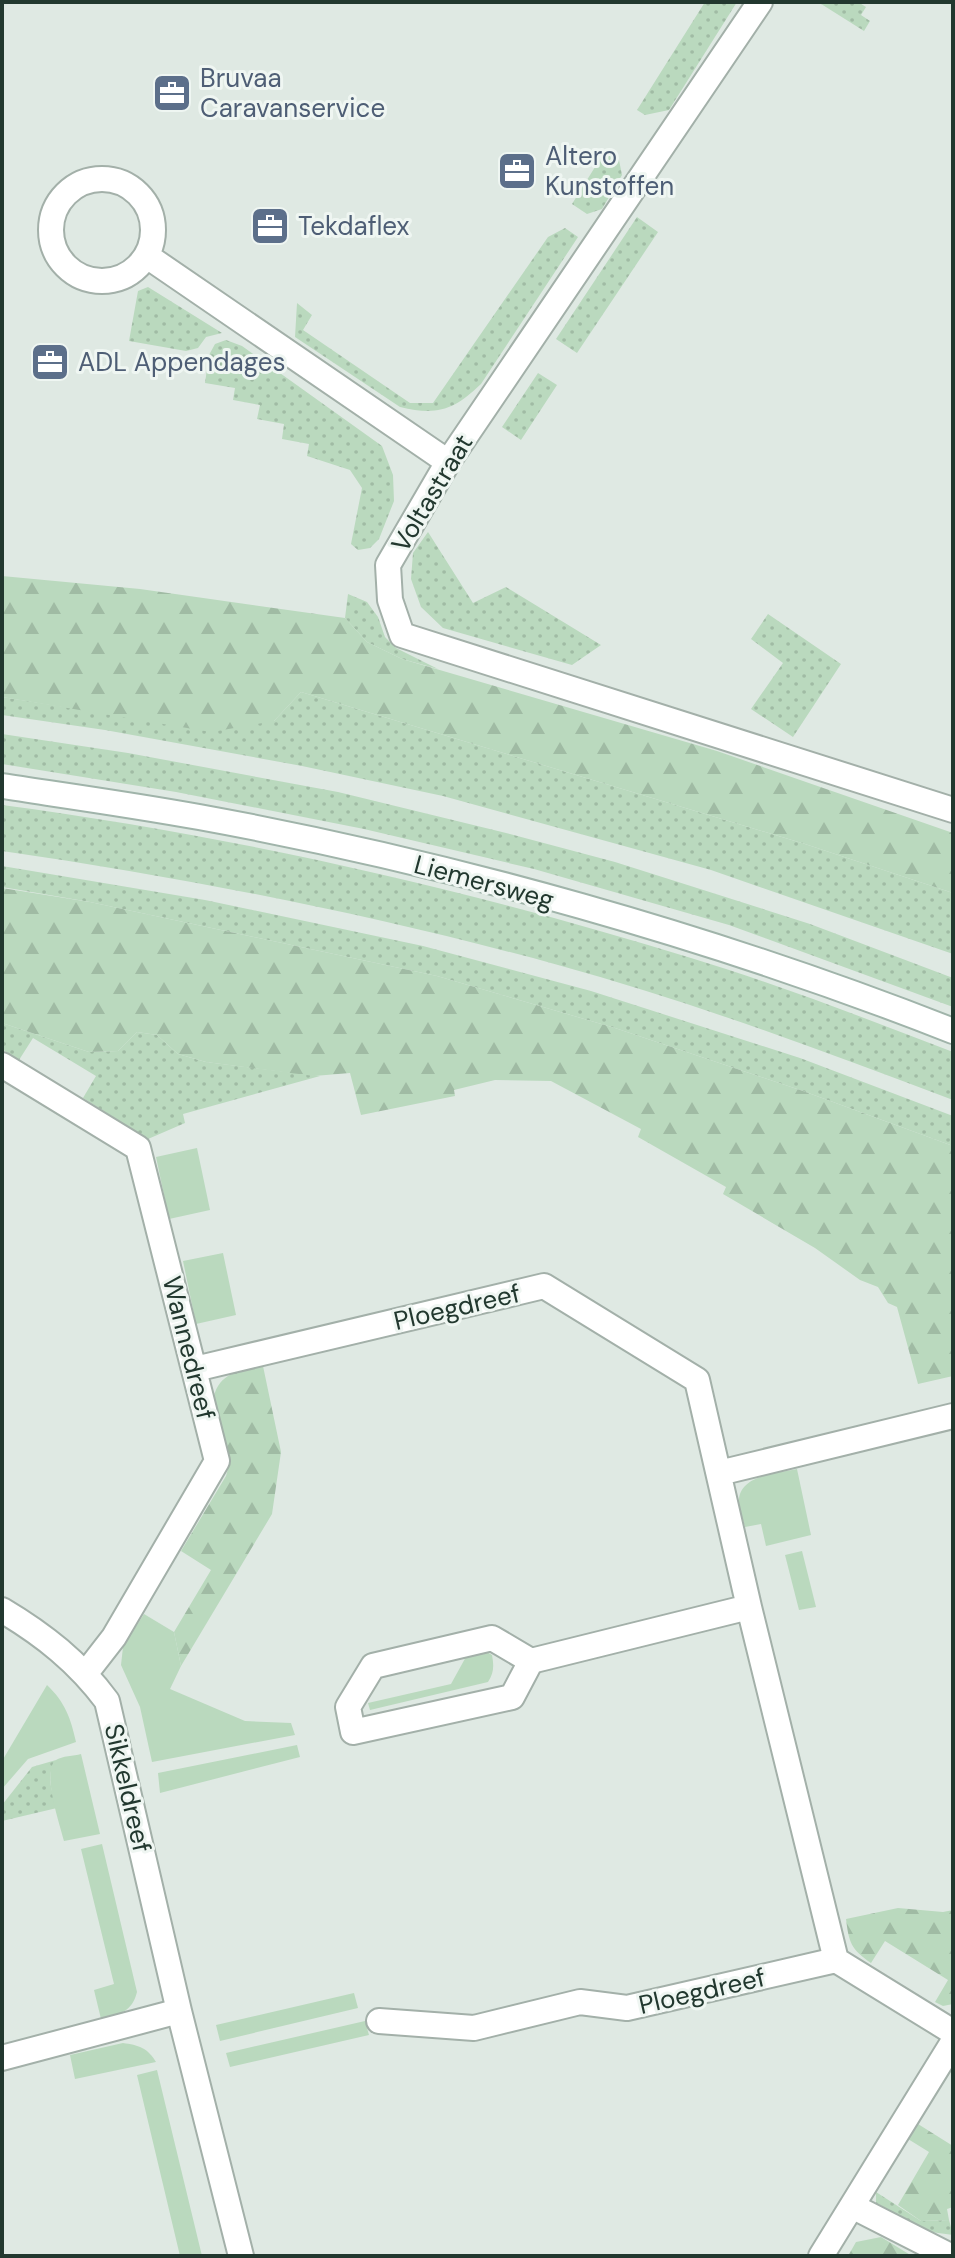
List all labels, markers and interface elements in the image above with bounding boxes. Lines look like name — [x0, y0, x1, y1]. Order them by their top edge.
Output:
place label: Bruvaa Caravanservice — [200, 61, 385, 125]
office icon: Bruvaa Caravanservice — [151, 72, 193, 114]
place label: Altero Kunstoffen — [545, 139, 674, 203]
office icon: Altero Kunstoffen — [496, 150, 538, 192]
office icon: Tekdaflex — [249, 205, 291, 247]
place label: Tekdaflex — [298, 209, 409, 243]
office icon: ADL Appendages — [29, 341, 71, 383]
place label: ADL Appendages — [78, 345, 286, 379]
street label: Voltastraat — [384, 428, 480, 558]
street label: Liemersweg — [410, 847, 558, 917]
street label: Wannedreef — [155, 1273, 223, 1423]
street label: Ploegdreef — [390, 1276, 524, 1338]
street label: Sikkeldreef — [97, 1720, 159, 1856]
street label: Ploegdreef — [635, 1960, 769, 2022]

